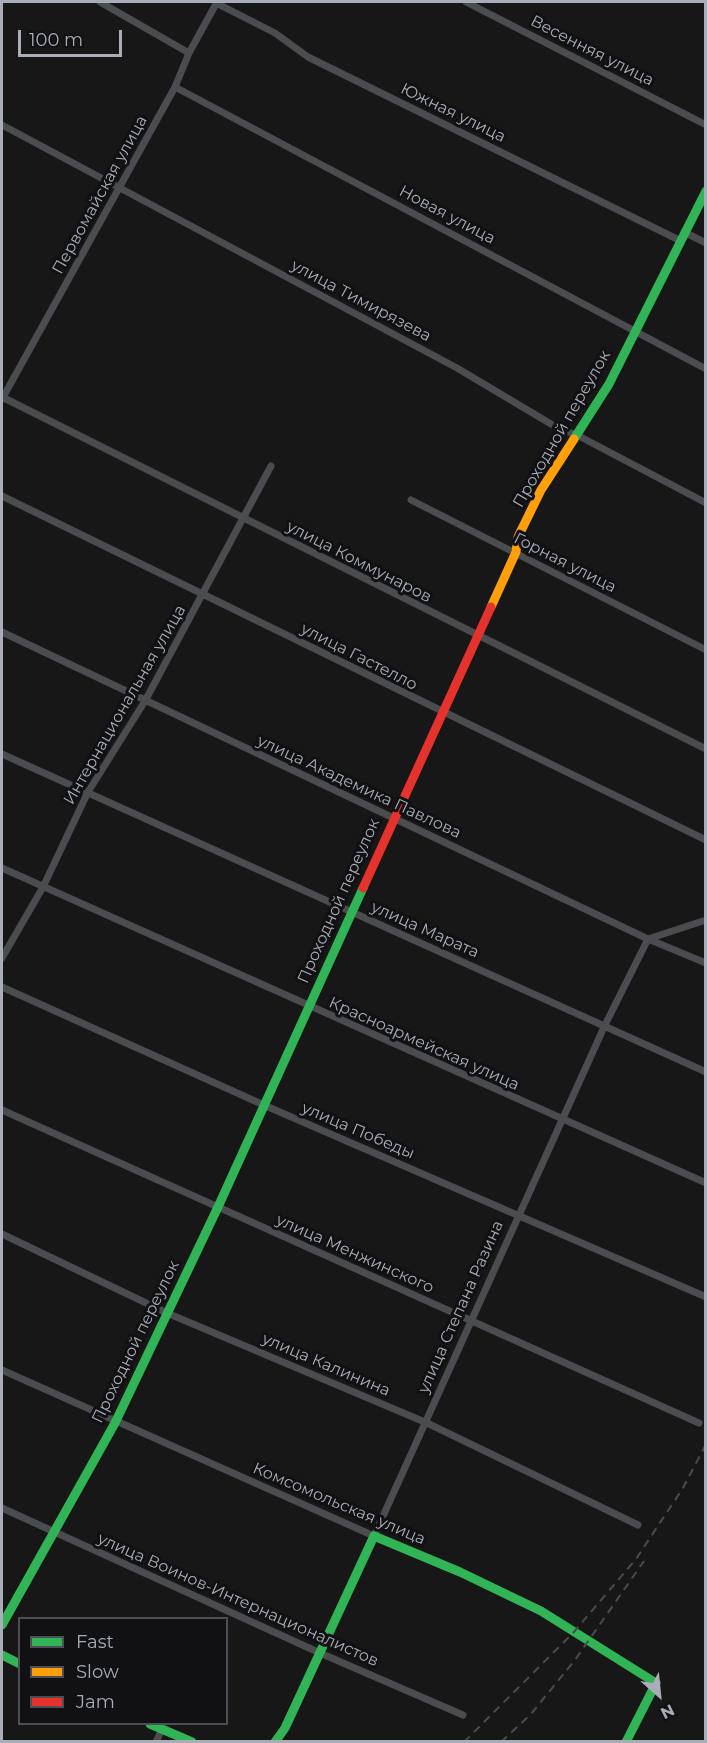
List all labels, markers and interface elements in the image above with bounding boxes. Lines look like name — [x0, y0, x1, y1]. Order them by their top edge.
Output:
street label: Весенняя улица — [527, 12, 657, 90]
scale bar — [21, 18, 124, 56]
text: 100 m — [29, 29, 83, 51]
street label: Южная улица — [397, 79, 509, 147]
street label: Первомайская улица — [48, 112, 152, 278]
street label: Новая улица — [396, 182, 498, 248]
street label: улица Тимирязева — [288, 256, 434, 346]
street label: Проходной переулок — [509, 347, 615, 511]
street label: улица Коммунаров — [283, 517, 435, 607]
street label: Горная улица — [511, 529, 619, 597]
street label: Интернациональная улица — [60, 602, 190, 808]
street label: улица Гастелло — [297, 619, 421, 695]
street label: улица Академика Павлова — [254, 731, 464, 843]
street label: Проходной переулок — [294, 816, 384, 986]
street label: улица Марата — [368, 898, 482, 962]
street label: Красноармейская улица — [326, 993, 522, 1095]
street label: улица Победы — [299, 1099, 417, 1163]
street label: улица Менжинского — [273, 1210, 437, 1298]
street label: улица Степана Разина — [414, 1218, 508, 1396]
street label: Проходной переулок — [88, 1258, 184, 1426]
street label: улица Калинина — [259, 1329, 393, 1401]
street label: Комсомольская улица — [250, 1459, 428, 1549]
street label: улица Воинов-Интернационалистов — [95, 1529, 381, 1671]
legend — [18, 1617, 228, 1725]
text: Fast — [76, 1631, 114, 1653]
text: Slow — [76, 1661, 119, 1683]
north arrow — [629, 1665, 689, 1725]
text: Jam — [76, 1691, 115, 1713]
text: N — [657, 1700, 677, 1723]

